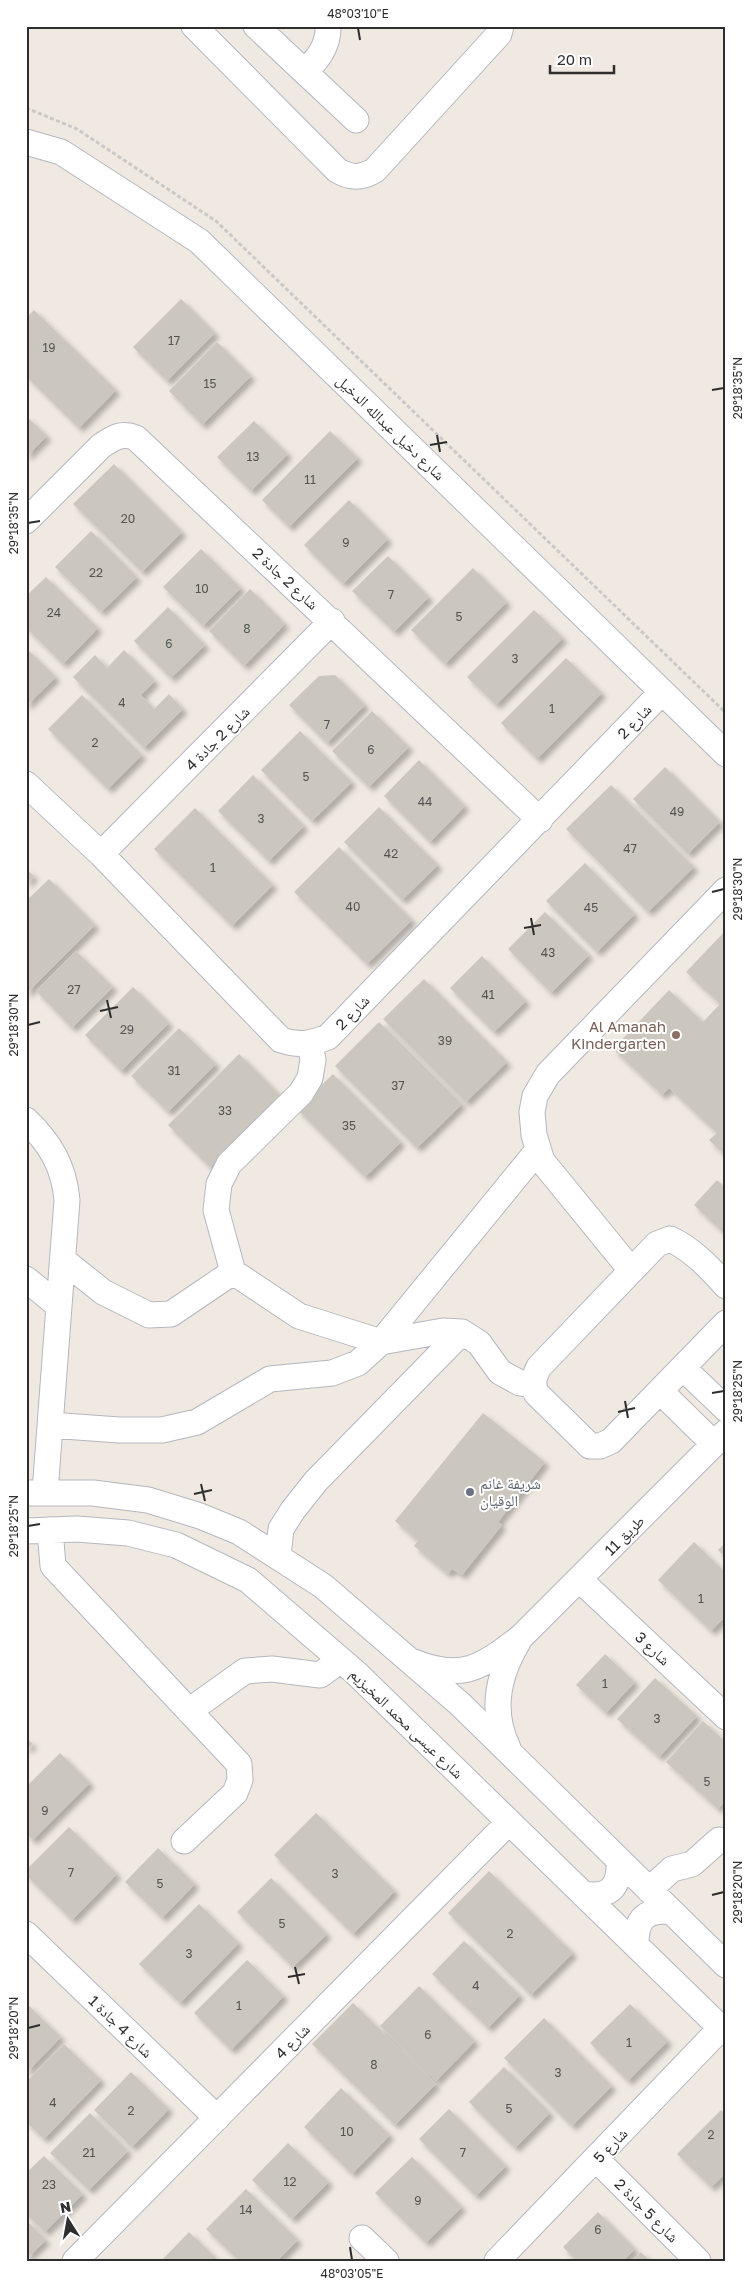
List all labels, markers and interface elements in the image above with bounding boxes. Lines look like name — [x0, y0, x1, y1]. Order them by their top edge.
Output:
text: 48°03'10"E — [327, 6, 389, 21]
scale bar — [550, 42, 613, 74]
text: 20 m — [557, 50, 592, 68]
house number: 17 — [168, 333, 180, 348]
house number: 19 — [42, 340, 56, 355]
text: 29°18'35"N — [730, 357, 745, 419]
street label: شارع دخيل عبدالله الدخيل — [332, 371, 449, 485]
house number: 15 — [204, 376, 216, 391]
house number: 13 — [247, 449, 259, 464]
house number: 11 — [304, 472, 316, 487]
text: 29°18'35"N — [6, 492, 21, 554]
house number: 20 — [121, 511, 135, 526]
house number: 9 — [342, 535, 350, 550]
street label: شارع 2 جادة 2 — [248, 543, 323, 614]
house number: 22 — [89, 565, 103, 580]
house number: 10 — [195, 581, 209, 596]
house number: 7 — [388, 587, 394, 602]
house number: 24 — [47, 605, 61, 620]
house number: 5 — [456, 609, 463, 624]
house number: 8 — [243, 621, 251, 636]
house number: 6 — [165, 636, 173, 651]
house number: 3 — [511, 651, 519, 666]
house number: 4 — [118, 695, 126, 710]
street label: شارع 2 — [613, 700, 656, 743]
house number: 1 — [549, 701, 555, 716]
street label: شارع 2 جادة 4 — [181, 702, 254, 775]
house number: 7 — [324, 717, 330, 732]
house number: 2 — [92, 735, 99, 750]
house number: 6 — [367, 742, 375, 757]
house number: 5 — [303, 769, 310, 784]
house number: 44 — [418, 794, 432, 809]
house number: 49 — [670, 804, 684, 819]
house number: 3 — [257, 811, 265, 826]
house number: 47 — [623, 841, 637, 856]
house number: 42 — [384, 846, 398, 861]
text: 29°18'30"N — [730, 858, 745, 920]
house number: 1 — [210, 860, 216, 875]
house number: 40 — [346, 899, 360, 914]
house number: 45 — [584, 900, 598, 915]
house number: 43 — [541, 945, 555, 960]
house number: 27 — [67, 982, 81, 997]
house number: 41 — [481, 987, 495, 1002]
street label: شارع 2 — [331, 991, 374, 1034]
text: 29°18'30"N — [6, 994, 21, 1056]
place label: Al Amanah Kindergarten — [571, 1017, 666, 1052]
house number: 29 — [120, 1022, 134, 1037]
marker: Al Amanah Kindergarten — [670, 1029, 682, 1041]
house number: 39 — [438, 1033, 452, 1048]
house number: 31 — [168, 1063, 181, 1078]
house number: 37 — [391, 1078, 405, 1093]
house number: 33 — [218, 1103, 232, 1118]
house number: 35 — [342, 1118, 356, 1133]
text: 29°18'25"N — [730, 1360, 745, 1422]
place label: شريفة غانم الوقيان — [480, 1474, 541, 1511]
marker: شريفة غانم الوقيان — [464, 1486, 476, 1498]
text: 29°18'25"N — [6, 1495, 21, 1557]
street label: طريق 11 — [600, 1511, 649, 1560]
house number: 1 — [698, 1591, 704, 1606]
street label: شارع 3 — [630, 1627, 674, 1670]
street label: شارع عيسى محمد المخيزيم — [345, 1664, 468, 1783]
house number: 1 — [602, 1676, 608, 1691]
house number: 3 — [653, 1711, 661, 1726]
house number: 5 — [704, 1774, 711, 1789]
house number: 9 — [41, 1803, 49, 1818]
text: 29°18'20"N — [730, 1861, 745, 1923]
house number: 7 — [68, 1865, 74, 1880]
house number: 3 — [331, 1866, 339, 1881]
house number: 5 — [157, 1876, 164, 1891]
house number: 5 — [279, 1916, 286, 1931]
house number: 2 — [507, 1926, 514, 1941]
house number: 3 — [185, 1946, 193, 1961]
house number: 4 — [472, 1978, 480, 1993]
street label: شارع 4 جادة 1 — [84, 1991, 157, 2062]
text: 29°18'20"N — [6, 1997, 21, 2059]
house number: 1 — [236, 1998, 242, 2013]
street label: شارع 4 — [271, 2020, 315, 2063]
house number: 6 — [424, 2027, 432, 2042]
house number: 1 — [626, 2035, 632, 2050]
house number: 8 — [370, 2057, 378, 2072]
house number: 3 — [554, 2065, 562, 2080]
house number: 4 — [49, 2095, 57, 2110]
house number: 5 — [506, 2101, 513, 2116]
house number: 2 — [128, 2103, 135, 2118]
house number: 10 — [340, 2124, 354, 2139]
street label: شارع 5 — [589, 2124, 632, 2167]
house number: 2 — [708, 2127, 715, 2142]
house number: 21 — [83, 2145, 96, 2160]
house number: 7 — [460, 2145, 466, 2160]
house number: 12 — [284, 2174, 296, 2189]
street label: شارع 5 جادة 2 — [610, 2174, 683, 2247]
house number: 23 — [42, 2177, 56, 2192]
house number: 9 — [414, 2193, 422, 2208]
north arrow — [42, 2194, 92, 2244]
text: N — [59, 2197, 72, 2216]
house number: 14 — [239, 2202, 253, 2217]
house number: 6 — [594, 2222, 602, 2237]
text: 48°03'05"E — [321, 2266, 383, 2281]

